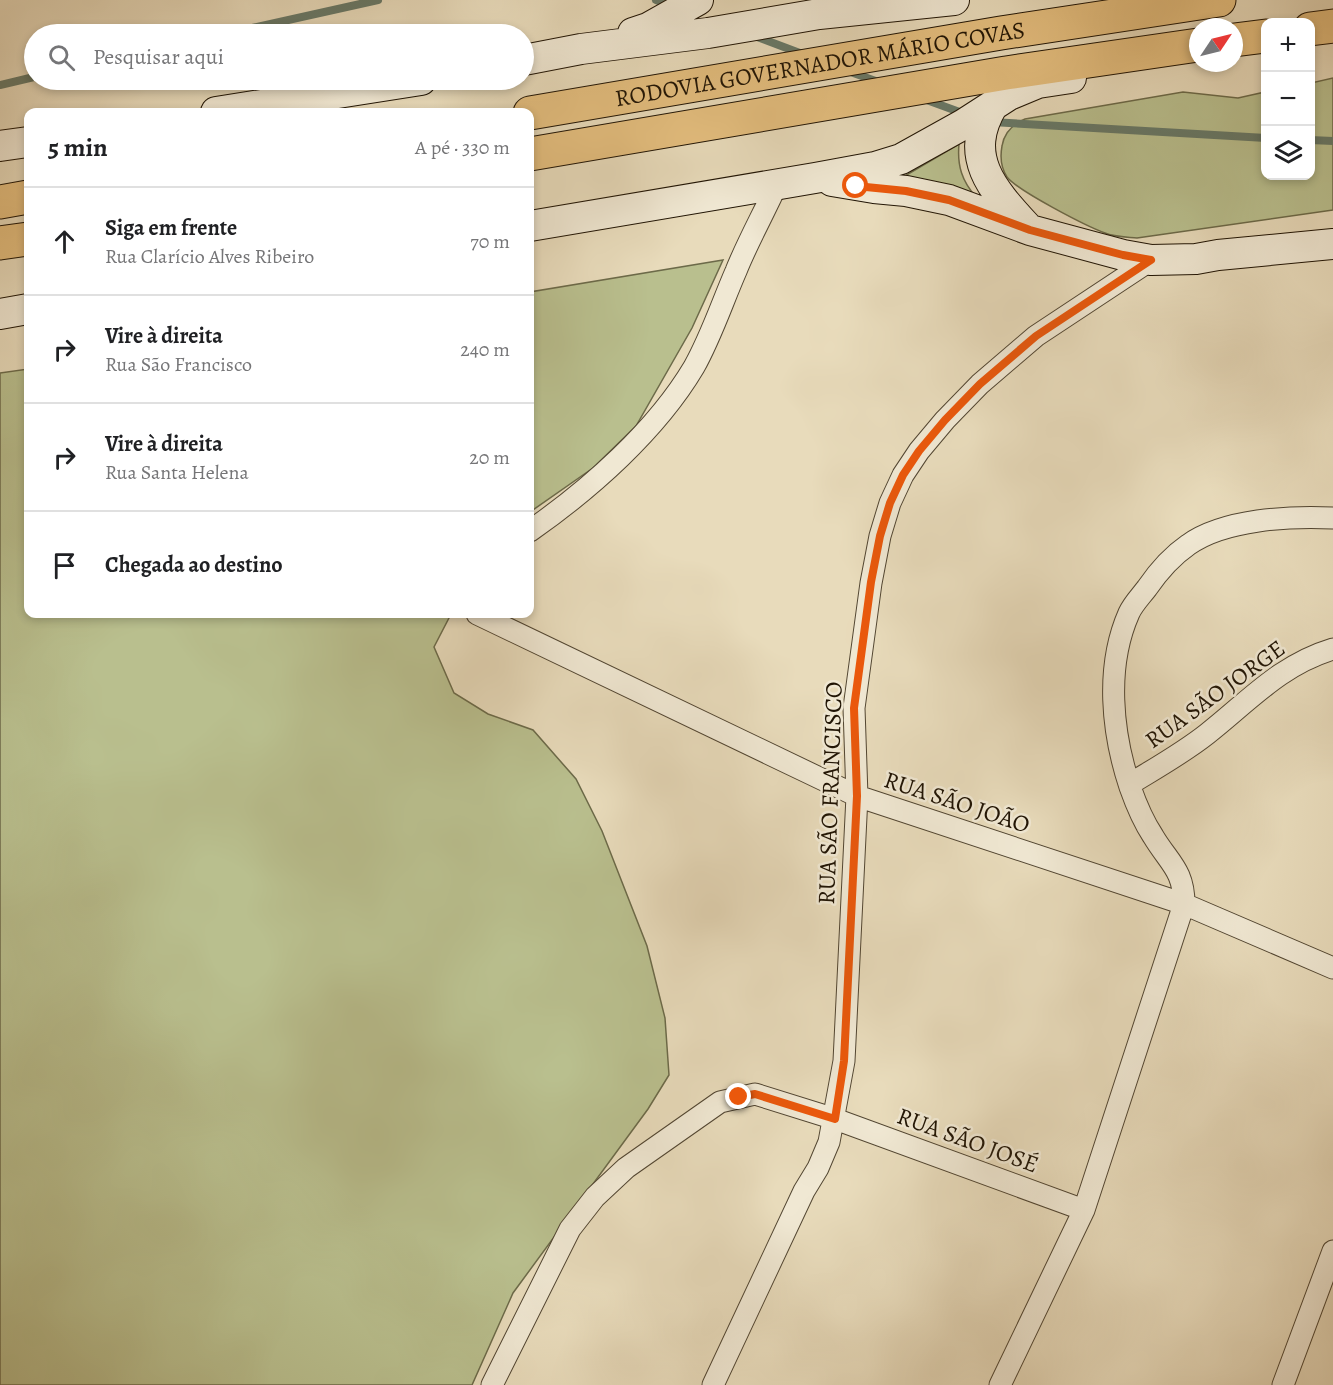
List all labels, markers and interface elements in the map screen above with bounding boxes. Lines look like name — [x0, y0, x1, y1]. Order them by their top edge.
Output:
street label: RODOVIA GOVERNADOR MÁRIO COVAS — [612, 14, 1027, 114]
north arrow — [1189, 18, 1243, 72]
map controls — [1261, 18, 1315, 180]
button: + — [1261, 18, 1315, 72]
search box — [24, 24, 534, 90]
icon: search — [45, 41, 78, 74]
text: Pesquisar aqui — [93, 42, 224, 72]
button: − — [1261, 72, 1315, 126]
button: layers — [1261, 126, 1315, 180]
text: 5 min — [48, 130, 108, 165]
text: A pé · 330 m — [415, 134, 510, 161]
route start — [842, 172, 868, 198]
text: Siga em frente — [105, 213, 237, 243]
icon: ahead — [48, 225, 81, 258]
text: 70 m — [470, 228, 510, 255]
text: Rua Clarício Alves Ribeiro — [105, 243, 314, 270]
text: Vire à direita — [105, 321, 223, 351]
icon: right — [48, 333, 81, 366]
text: 240 m — [460, 336, 510, 363]
text: Rua São Francisco — [105, 351, 252, 378]
text: Vire à direita — [105, 429, 223, 459]
icon: right — [48, 441, 81, 474]
text: 20 m — [469, 444, 510, 471]
text: Rua Santa Helena — [105, 459, 249, 486]
icon: arrive — [48, 549, 81, 582]
text: Chegada ao destino — [105, 550, 283, 580]
street label: RUA SÃO JORGE — [1138, 632, 1292, 756]
street label: RUA SÃO FRANCISCO — [810, 681, 850, 905]
street label: RUA SÃO JOÃO — [880, 763, 1034, 841]
route end — [725, 1083, 751, 1109]
street label: RUA SÃO JOSÉ — [893, 1100, 1043, 1180]

